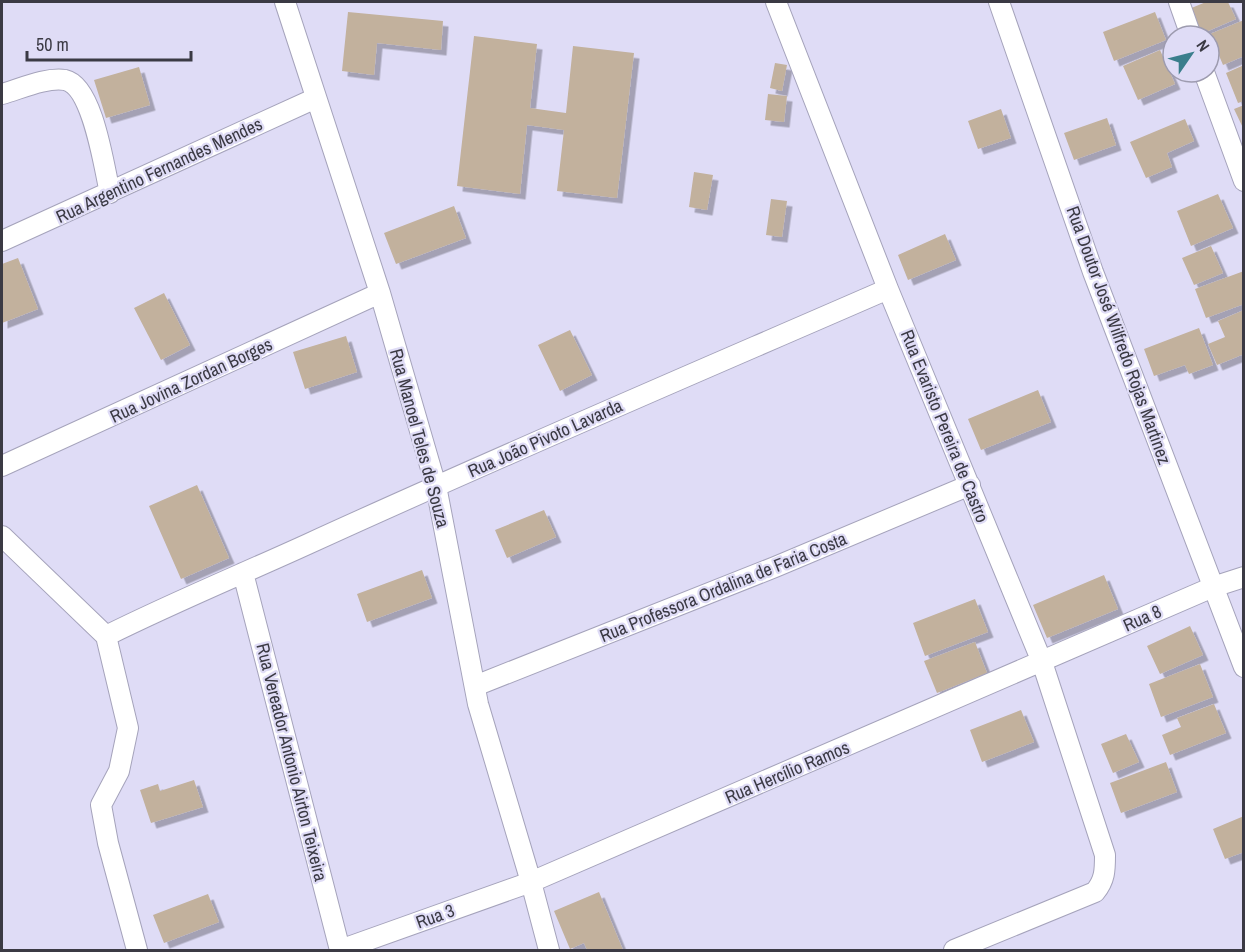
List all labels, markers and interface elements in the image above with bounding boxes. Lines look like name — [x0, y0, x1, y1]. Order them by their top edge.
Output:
scale bar — [27, 24, 190, 62]
north arrow — [1161, 24, 1221, 84]
text: 50 m — [36, 32, 69, 57]
text: N — [1192, 35, 1215, 56]
street label: Rua Argentino Fernandes Mendes — [52, 111, 266, 229]
street label: Rua Doutor José Wilfredo Rojas Martinez — [1061, 202, 1177, 468]
street label: Rua Evaristo Pereira de Castro — [895, 326, 995, 526]
street label: Rua Jovina Zordan Borges — [106, 331, 276, 429]
street label: Rua Manoel Teles de Souza — [384, 346, 456, 530]
street label: Rua João Pivoto Lavarda — [464, 393, 626, 483]
street label: Rua Professora Ordalina de Faria Costa — [596, 526, 850, 648]
street label: Rua 8 — [1119, 599, 1165, 637]
street label: Rua Vereador Antonio Airton Teixeira — [250, 640, 334, 884]
street label: Rua Hercílio Ramos — [721, 735, 853, 809]
street label: Rua 3 — [412, 898, 458, 934]

